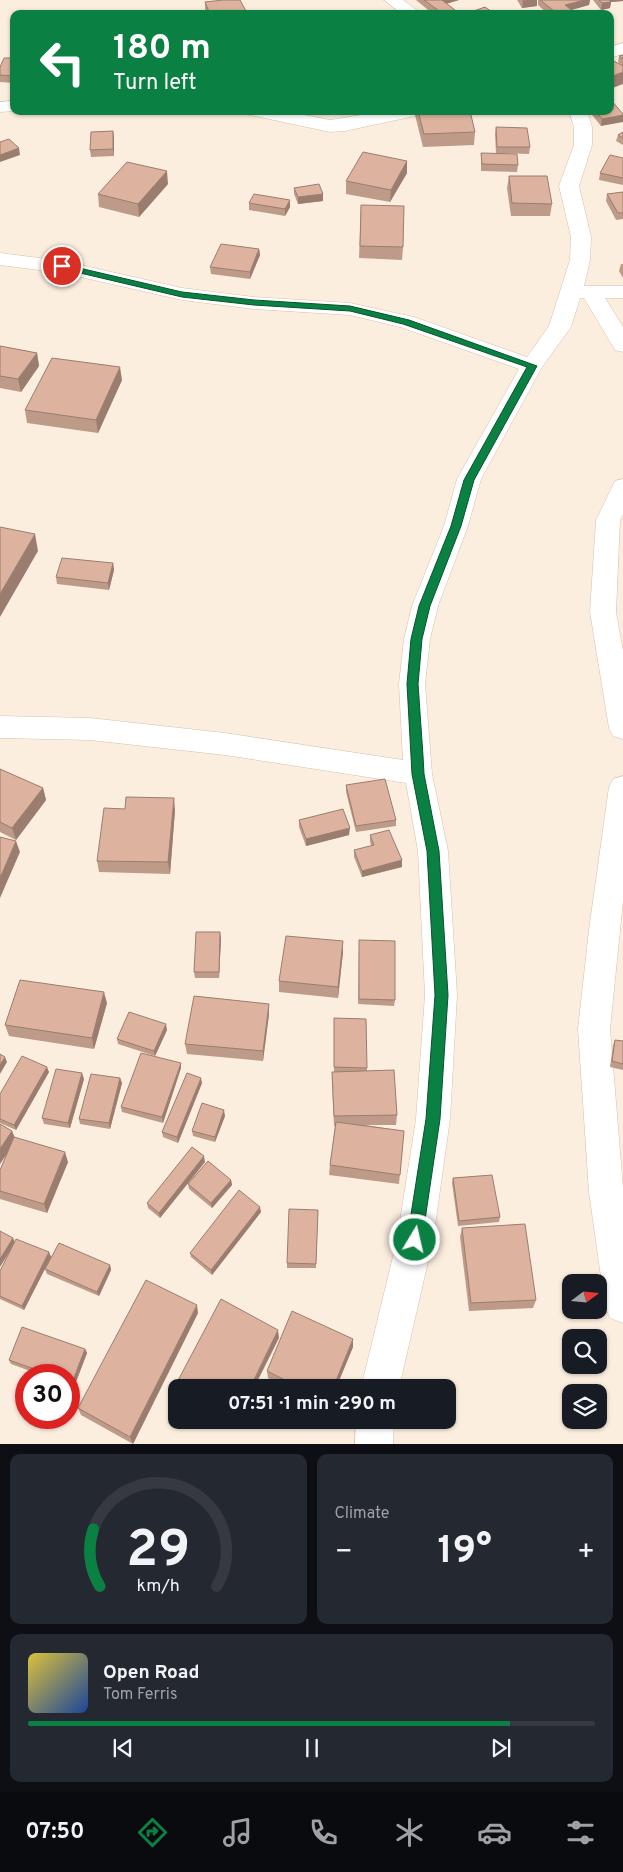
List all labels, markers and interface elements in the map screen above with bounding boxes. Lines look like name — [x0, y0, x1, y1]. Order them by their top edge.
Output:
text: 180 m — [113, 27, 211, 71]
icon: left — [30, 30, 95, 95]
text: Turn left — [113, 70, 196, 97]
pin — [41, 245, 83, 287]
icon: arrive — [48, 252, 76, 280]
position arrow — [388, 1213, 440, 1265]
north arrow — [562, 1274, 608, 1319]
map controls — [562, 1274, 607, 1429]
button: search — [562, 1329, 607, 1374]
speed limit sign: 30 — [15, 1364, 80, 1429]
button: layers — [562, 1384, 607, 1429]
text: 07:51 · 1 min · 290 m — [228, 1392, 396, 1416]
text: Climate — [335, 1504, 389, 1524]
text: 29 — [126, 1519, 190, 1585]
text: 19° — [438, 1528, 492, 1577]
text: − — [335, 1535, 353, 1571]
text: + — [577, 1535, 595, 1571]
text: km/h — [137, 1575, 180, 1598]
text: Open Road — [103, 1661, 199, 1685]
text: Tom Ferris — [103, 1685, 177, 1705]
icon: previous — [109, 1734, 137, 1762]
icon: pause — [298, 1734, 326, 1762]
icon: next — [487, 1734, 515, 1762]
icon: directions — [135, 1815, 170, 1850]
icon: music — [220, 1815, 255, 1850]
icon: phone — [306, 1815, 341, 1850]
icon: climate — [392, 1815, 427, 1850]
icon: car — [477, 1815, 512, 1850]
icon: filters — [563, 1815, 598, 1850]
text: 07:50 — [25, 1819, 84, 1846]

